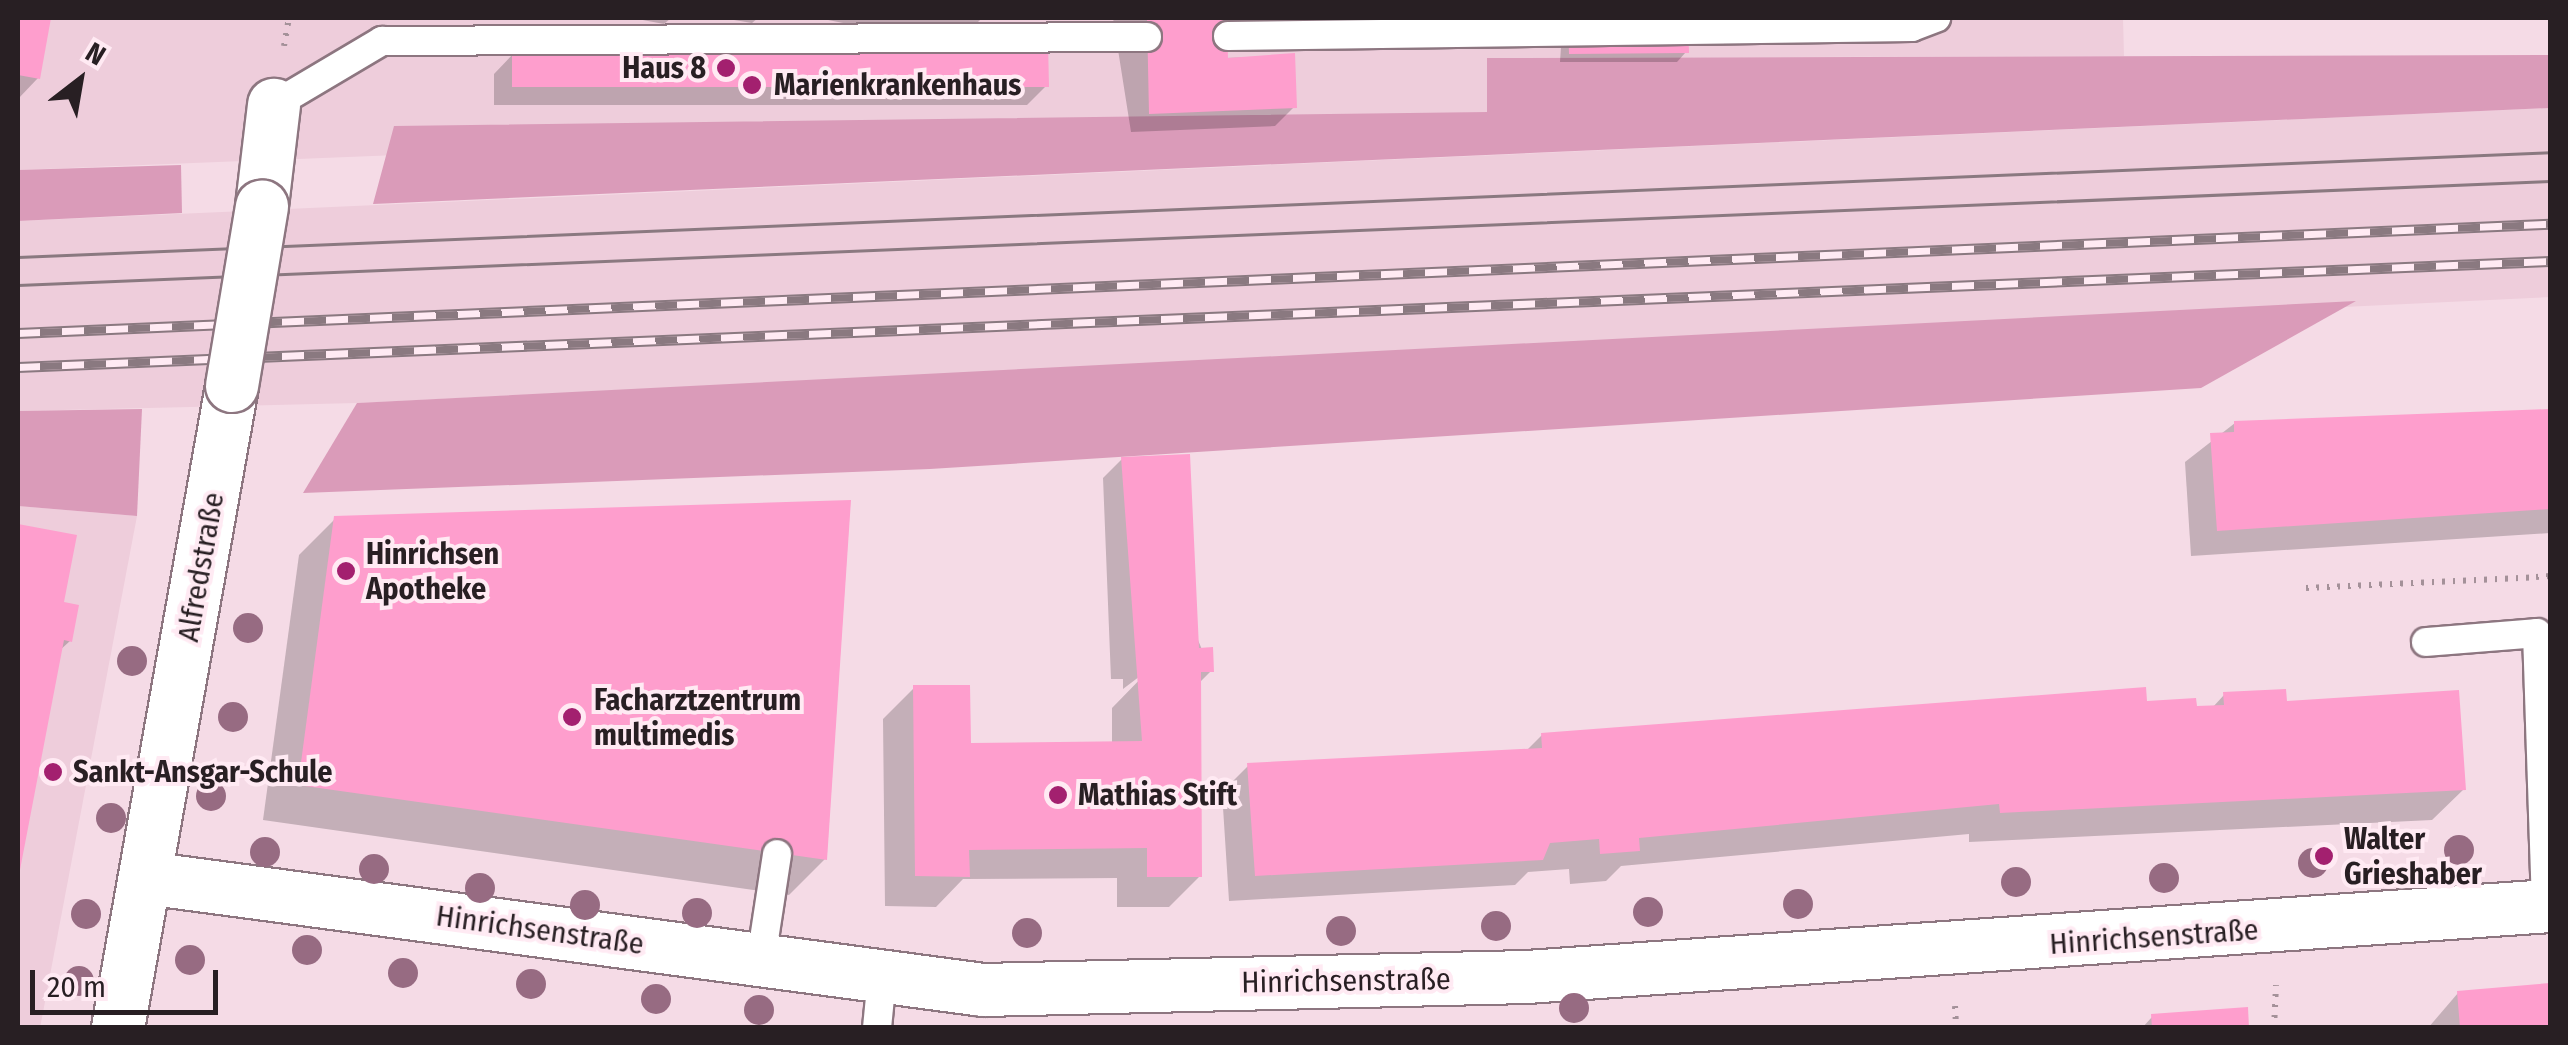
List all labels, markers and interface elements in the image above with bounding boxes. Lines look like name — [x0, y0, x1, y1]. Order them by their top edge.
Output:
north arrow — [30, 30, 130, 130]
text: N — [80, 35, 111, 72]
place label: Haus 8 — [622, 50, 706, 86]
marker: Haus 8 — [715, 57, 737, 79]
place label: Marienkrankenhaus — [774, 67, 1021, 103]
marker: Marienkrankenhaus — [739, 72, 765, 98]
street label: Alfredstraße — [170, 489, 232, 645]
place label: Hinrichsen Apotheke — [366, 536, 499, 606]
marker: Hinrichsen Apotheke — [335, 560, 357, 582]
place label: Facharztzentrum multimedis — [594, 682, 801, 752]
marker: Facharztzentrum multimedis — [559, 704, 585, 730]
place label: Sankt-Ansgar-Schule — [73, 754, 333, 790]
marker: Sankt-Ansgar-Schule — [42, 761, 64, 783]
place label: Mathias Stift — [1078, 777, 1237, 813]
marker: Mathias Stift — [1047, 784, 1069, 806]
place label: Walter Grieshaber — [2344, 821, 2482, 892]
marker: Walter Grieshaber — [2313, 845, 2335, 867]
street label: Hinrichsenstraße — [434, 898, 646, 962]
street label: Hinrichsenstraße — [2048, 912, 2260, 962]
scale bar — [35, 950, 222, 1012]
street label: Hinrichsenstraße — [1241, 961, 1451, 1001]
text: 20 m — [47, 969, 106, 1005]

